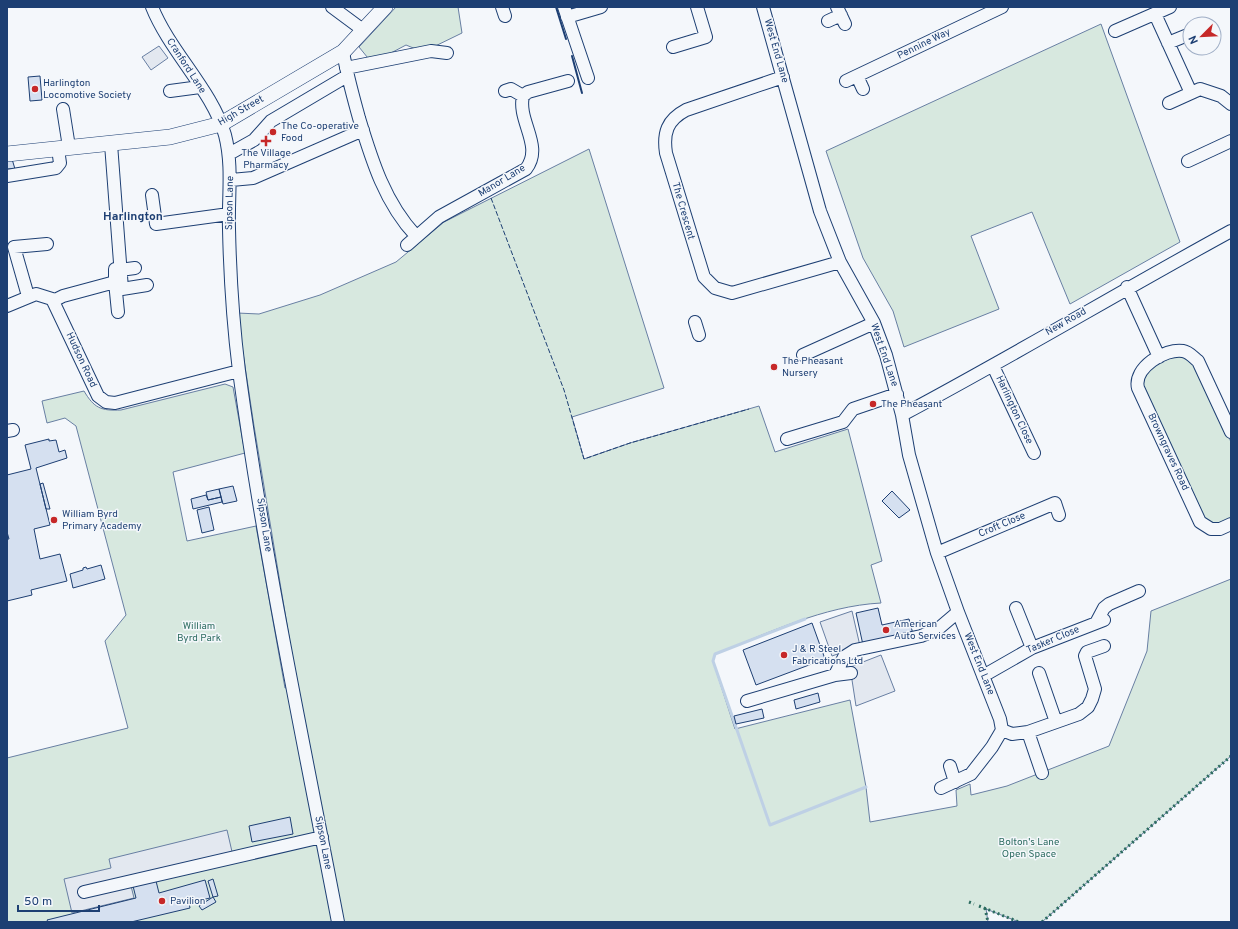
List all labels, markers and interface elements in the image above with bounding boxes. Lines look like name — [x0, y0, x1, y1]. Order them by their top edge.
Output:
north arrow — [1182, 16, 1222, 56]
street label: West End Lane — [761, 17, 791, 85]
street label: Pennine Way — [895, 26, 953, 62]
text: N — [1186, 33, 1202, 46]
street label: Cranford Lane — [163, 36, 209, 96]
place label: Harlington Locomotive Society — [43, 77, 131, 102]
marker: Harlington Locomotive Society — [30, 84, 40, 94]
street label: High Street — [216, 93, 266, 129]
place label: The Co-operative Food — [281, 120, 359, 145]
marker: The Co-operative Food — [268, 127, 278, 137]
marker: The Village Pharmacy — [261, 136, 271, 146]
place label: The Village Pharmacy — [241, 147, 291, 172]
street label: Manor Lane — [476, 162, 528, 200]
street label: Sipson Lane — [223, 176, 237, 230]
street label: The Crescent — [669, 181, 697, 241]
district label: Harlington — [103, 209, 163, 225]
street label: New Road — [1043, 305, 1089, 339]
street label: West End Lane — [867, 322, 901, 388]
street label: Hudson Road — [63, 330, 99, 390]
place label: The Pheasant Nursery — [782, 355, 843, 380]
marker: The Pheasant Nursery — [769, 362, 779, 372]
street label: Harlington Close — [992, 374, 1036, 446]
place label: The Pheasant — [881, 398, 942, 411]
marker: The Pheasant — [868, 399, 878, 409]
street label: Browngraves Road — [1144, 411, 1192, 493]
street label: Sipson Lane — [253, 497, 275, 553]
place label: William Byrd Primary Academy — [62, 508, 142, 533]
street label: Croft Close — [977, 509, 1027, 541]
marker: William Byrd Primary Academy — [49, 515, 59, 525]
place label: American Auto Services — [894, 618, 956, 643]
park label: William Byrd Park — [177, 620, 221, 645]
street label: Tasker Close — [1024, 623, 1082, 657]
marker: American Auto Services — [881, 625, 891, 635]
street label: West End Lane — [961, 631, 997, 697]
place label: J & R Steel Fabrications Ltd — [792, 643, 863, 668]
marker: J & R Steel Fabrications Ltd — [779, 650, 789, 660]
street label: Sipson Lane — [311, 815, 335, 871]
park label: Bolton's Lane Open Space — [998, 836, 1060, 861]
scale bar — [18, 887, 99, 913]
text: 50 m — [24, 894, 52, 910]
place label: Pavilion — [170, 895, 205, 908]
marker: Pavilion — [157, 896, 167, 906]

